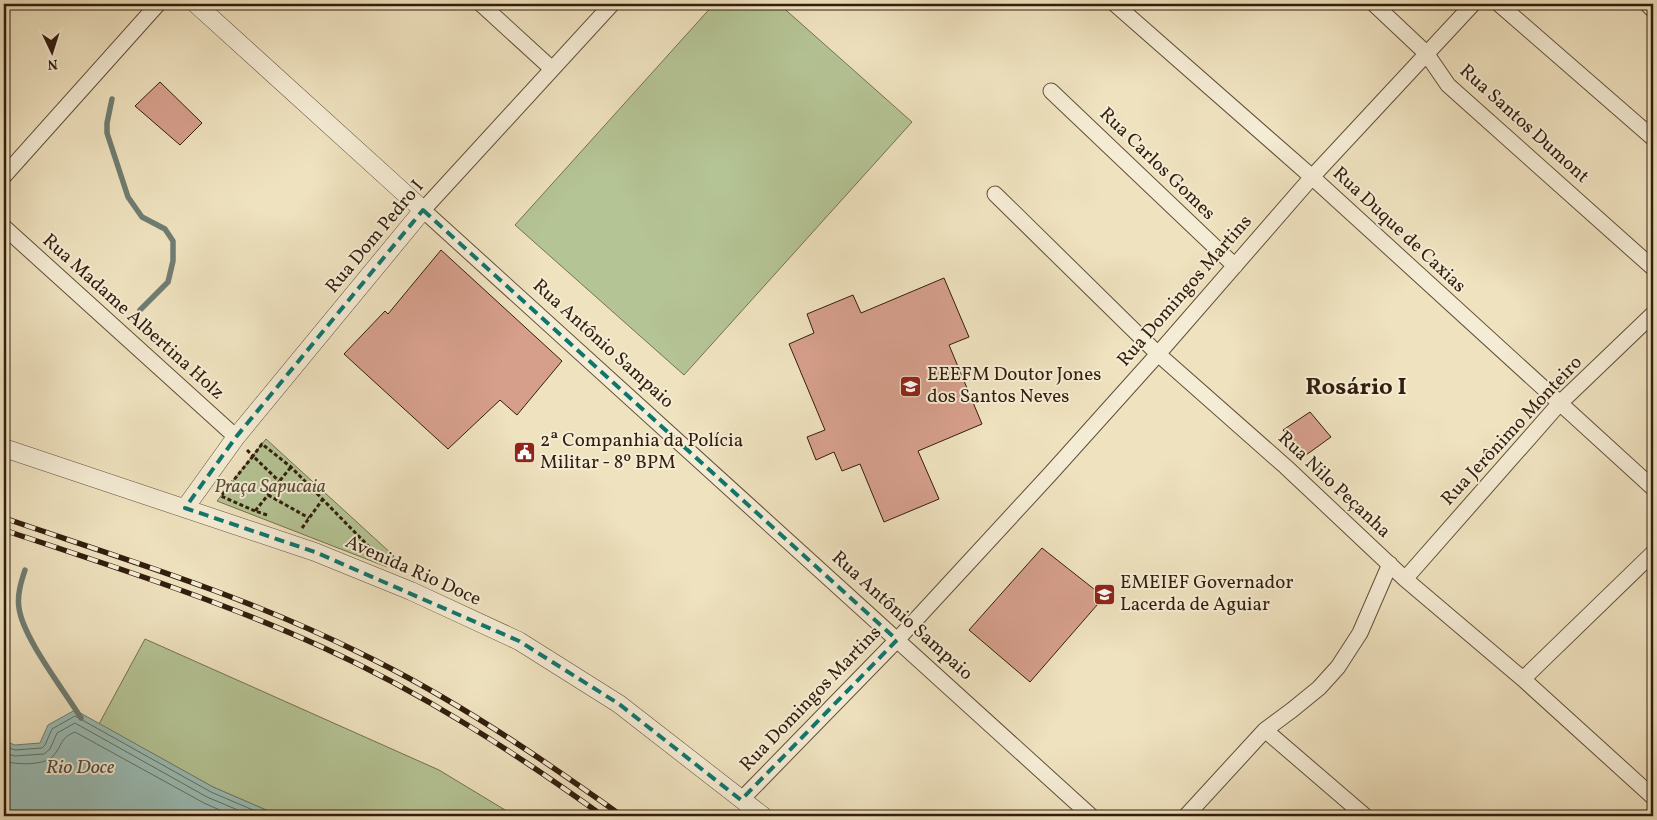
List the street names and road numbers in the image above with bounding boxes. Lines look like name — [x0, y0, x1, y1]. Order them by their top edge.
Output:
street label: Rua Santos Dumont — [1454, 59, 1595, 190]
street label: Rua Carlos Gomes — [1093, 102, 1221, 226]
street label: Rua Duque de Caxias — [1327, 161, 1471, 299]
street label: Rua Dom Pedro I — [320, 175, 430, 299]
street label: Rua Domingos Martins — [1112, 209, 1258, 373]
street label: Rua Madame Albertina Holz — [36, 228, 230, 406]
street label: Rua Antônio Sampaio — [527, 273, 679, 415]
street label: Rua Jerônimo Monteiro — [1436, 350, 1588, 512]
street label: Rua Nilo Peçanha — [1272, 426, 1396, 544]
street label: Avenida Rio Doce — [341, 529, 485, 613]
street label: Rua Antônio Sampaio — [826, 545, 978, 687]
street label: Rua Domingos Martins — [734, 620, 888, 778]

